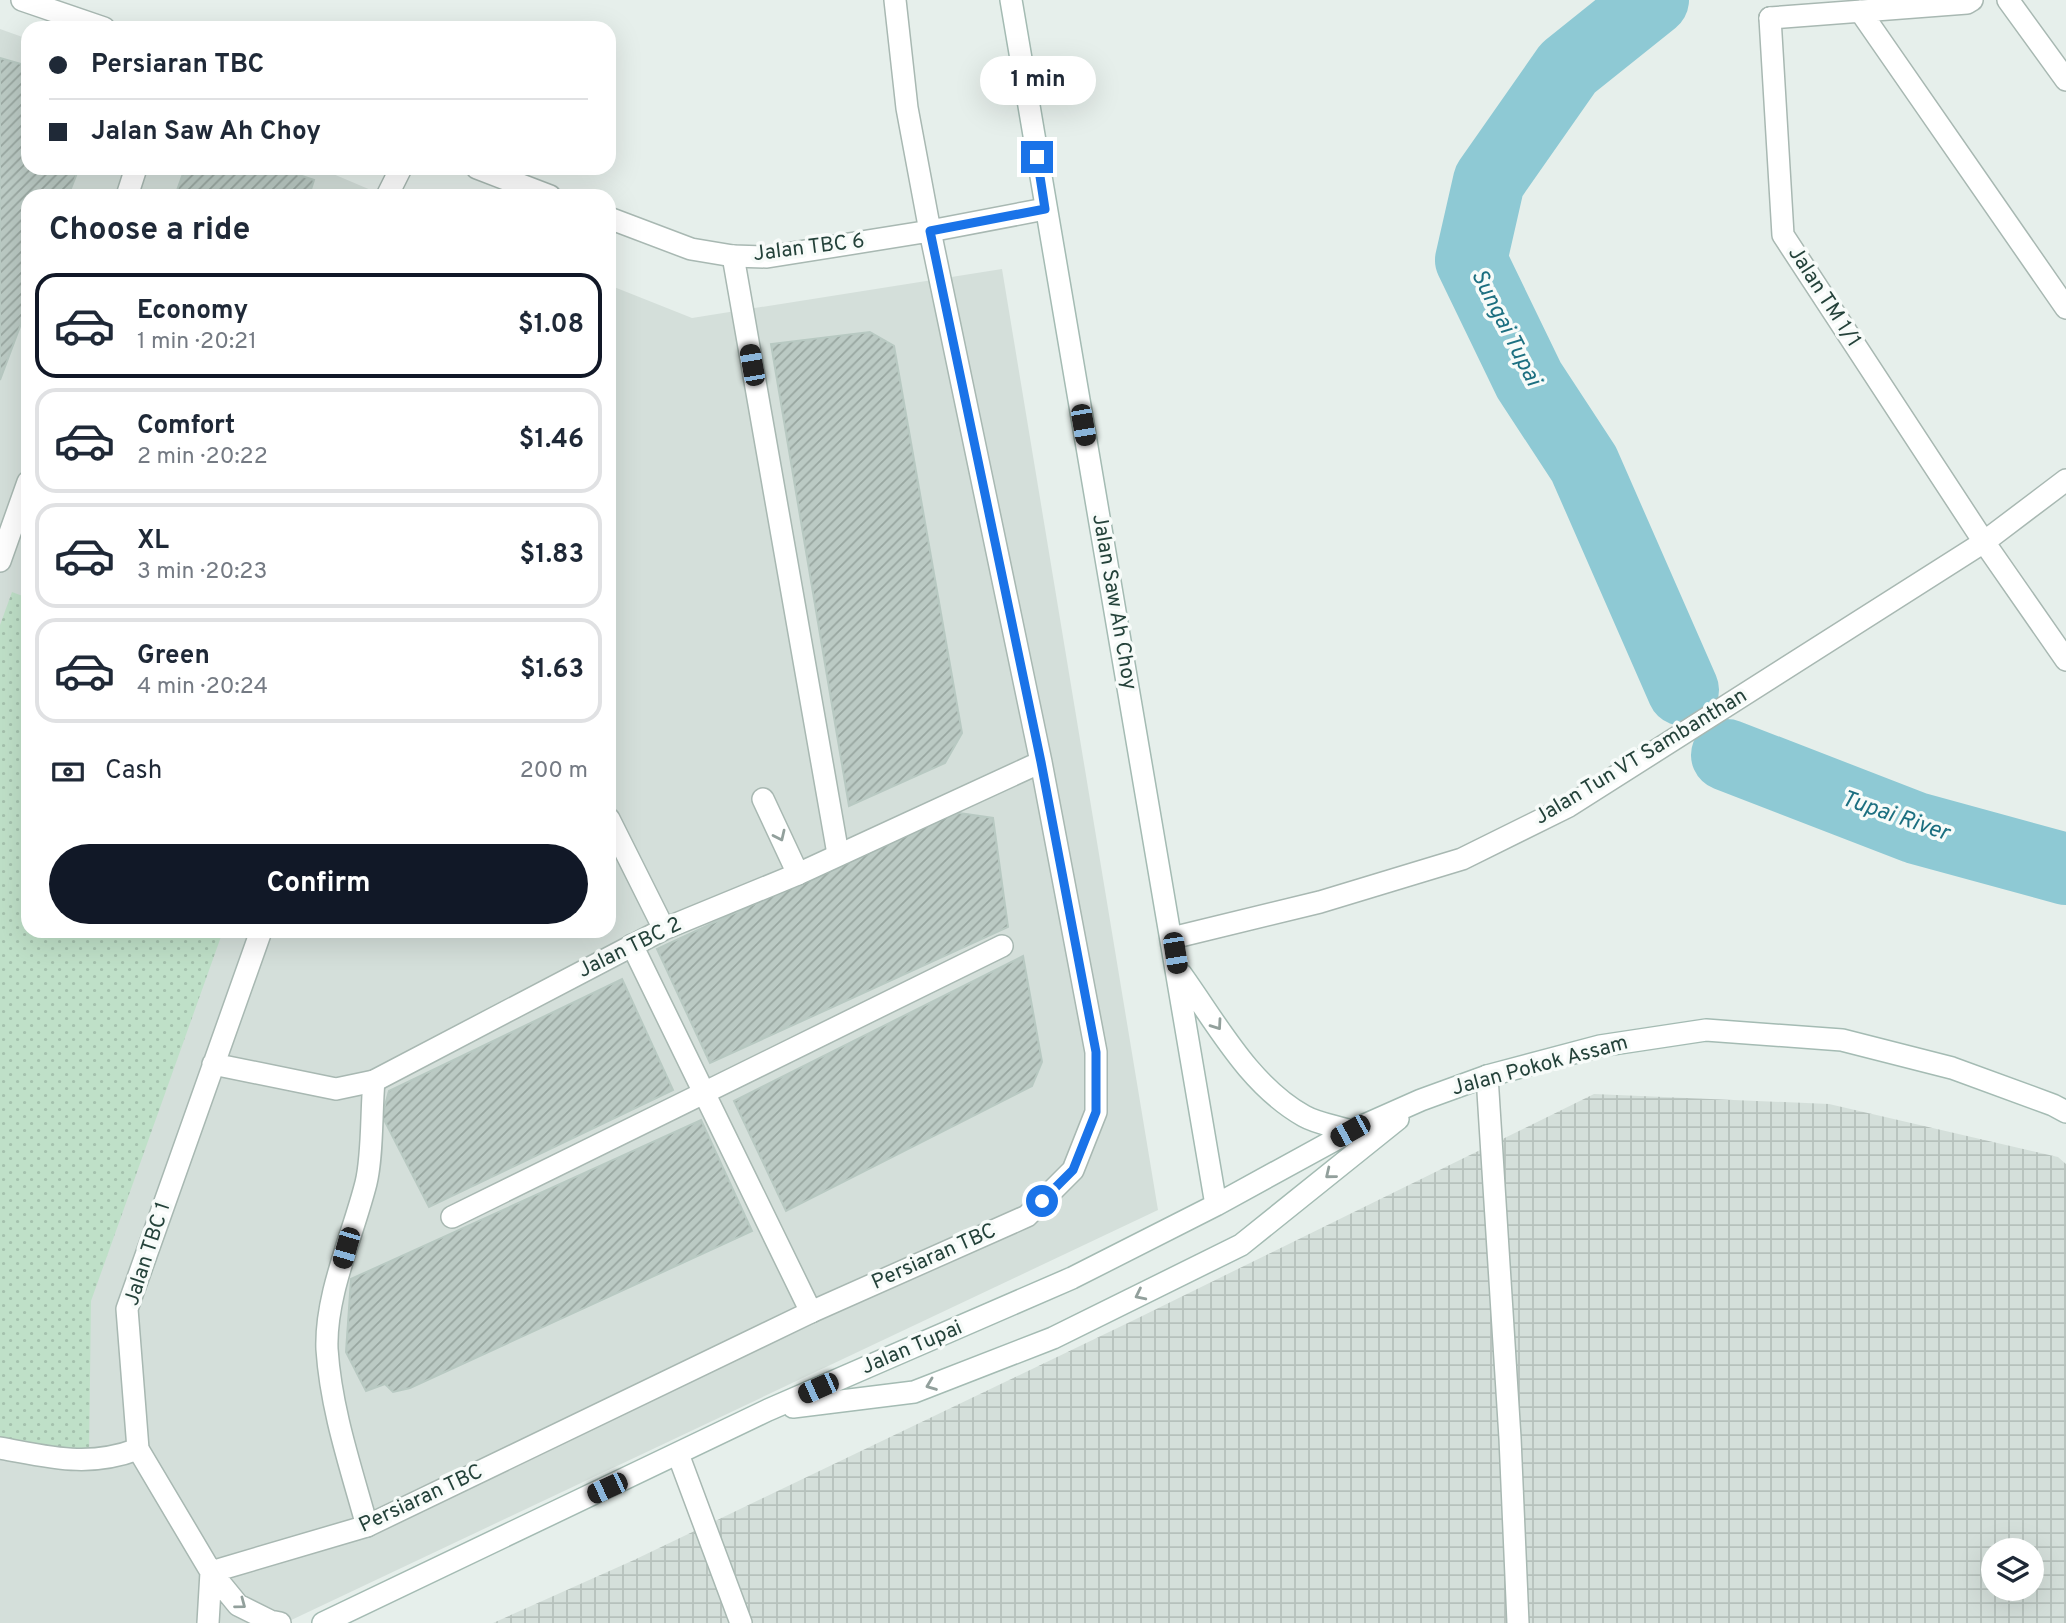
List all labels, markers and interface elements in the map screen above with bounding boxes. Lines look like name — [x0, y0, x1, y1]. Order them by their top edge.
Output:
text: Persiaran TBC — [91, 49, 264, 82]
callout: 1 min — [979, 55, 1095, 104]
text: 1 min — [1010, 66, 1066, 95]
text: Jalan Saw Ah Choy — [91, 116, 321, 149]
route end — [1021, 141, 1053, 173]
text: Choose a ride — [49, 211, 250, 251]
street label: Jalan TBC 6 — [752, 228, 866, 268]
street label: Jalan TM 1/1 — [1781, 241, 1867, 353]
water label: Sungai Tupai — [1463, 265, 1547, 393]
icon: car — [53, 294, 116, 357]
text: Economy — [137, 295, 248, 328]
text: $1.08 — [518, 309, 584, 342]
text: 1 min · 20:21 — [137, 328, 257, 357]
car — [739, 342, 766, 388]
car — [1070, 402, 1097, 448]
icon: car — [53, 409, 116, 472]
text: Comfort — [137, 410, 235, 443]
text: $1.46 — [519, 424, 584, 457]
text: 2 min · 20:22 — [137, 443, 268, 472]
street label: Jalan Saw Ah Choy — [1085, 512, 1143, 692]
icon: car — [53, 524, 116, 587]
text: XL — [137, 525, 169, 558]
text: $1.83 — [520, 539, 584, 572]
text: 3 min · 20:23 — [137, 558, 267, 587]
icon: car — [53, 639, 116, 702]
text: Green — [137, 640, 210, 673]
text: $1.63 — [520, 654, 584, 687]
text: 4 min · 20:24 — [137, 673, 268, 702]
street label: Jalan Tun VT Sambanthan — [1530, 683, 1752, 831]
icon: cash — [49, 753, 87, 791]
text: Cash — [105, 755, 162, 788]
text: 200 m — [520, 757, 588, 786]
water label: Tupai River — [1837, 785, 1955, 850]
one-way arrow — [772, 829, 786, 841]
button: Confirm — [49, 844, 588, 924]
street label: Jalan TBC 2 — [574, 911, 686, 985]
car — [1162, 931, 1189, 975]
one-way arrow — [1209, 1017, 1221, 1030]
street label: Jalan Pokok Assam — [1449, 1029, 1631, 1103]
car — [1327, 1112, 1374, 1150]
one-way arrow — [1325, 1165, 1338, 1178]
route start — [1026, 1185, 1058, 1217]
street label: Jalan TBC 1 — [119, 1199, 177, 1309]
street label: Persiaran TBC — [867, 1218, 1001, 1296]
car — [331, 1225, 362, 1271]
one-way arrow — [1135, 1287, 1147, 1301]
street label: Jalan Tupai — [857, 1315, 967, 1381]
car — [795, 1370, 842, 1406]
one-way arrow — [925, 1377, 937, 1391]
street label: Persiaran TBC — [355, 1459, 487, 1539]
car — [584, 1470, 631, 1506]
map controls — [1981, 1538, 2044, 1601]
button: layers — [1981, 1538, 2044, 1601]
one-way arrow — [233, 1596, 245, 1608]

